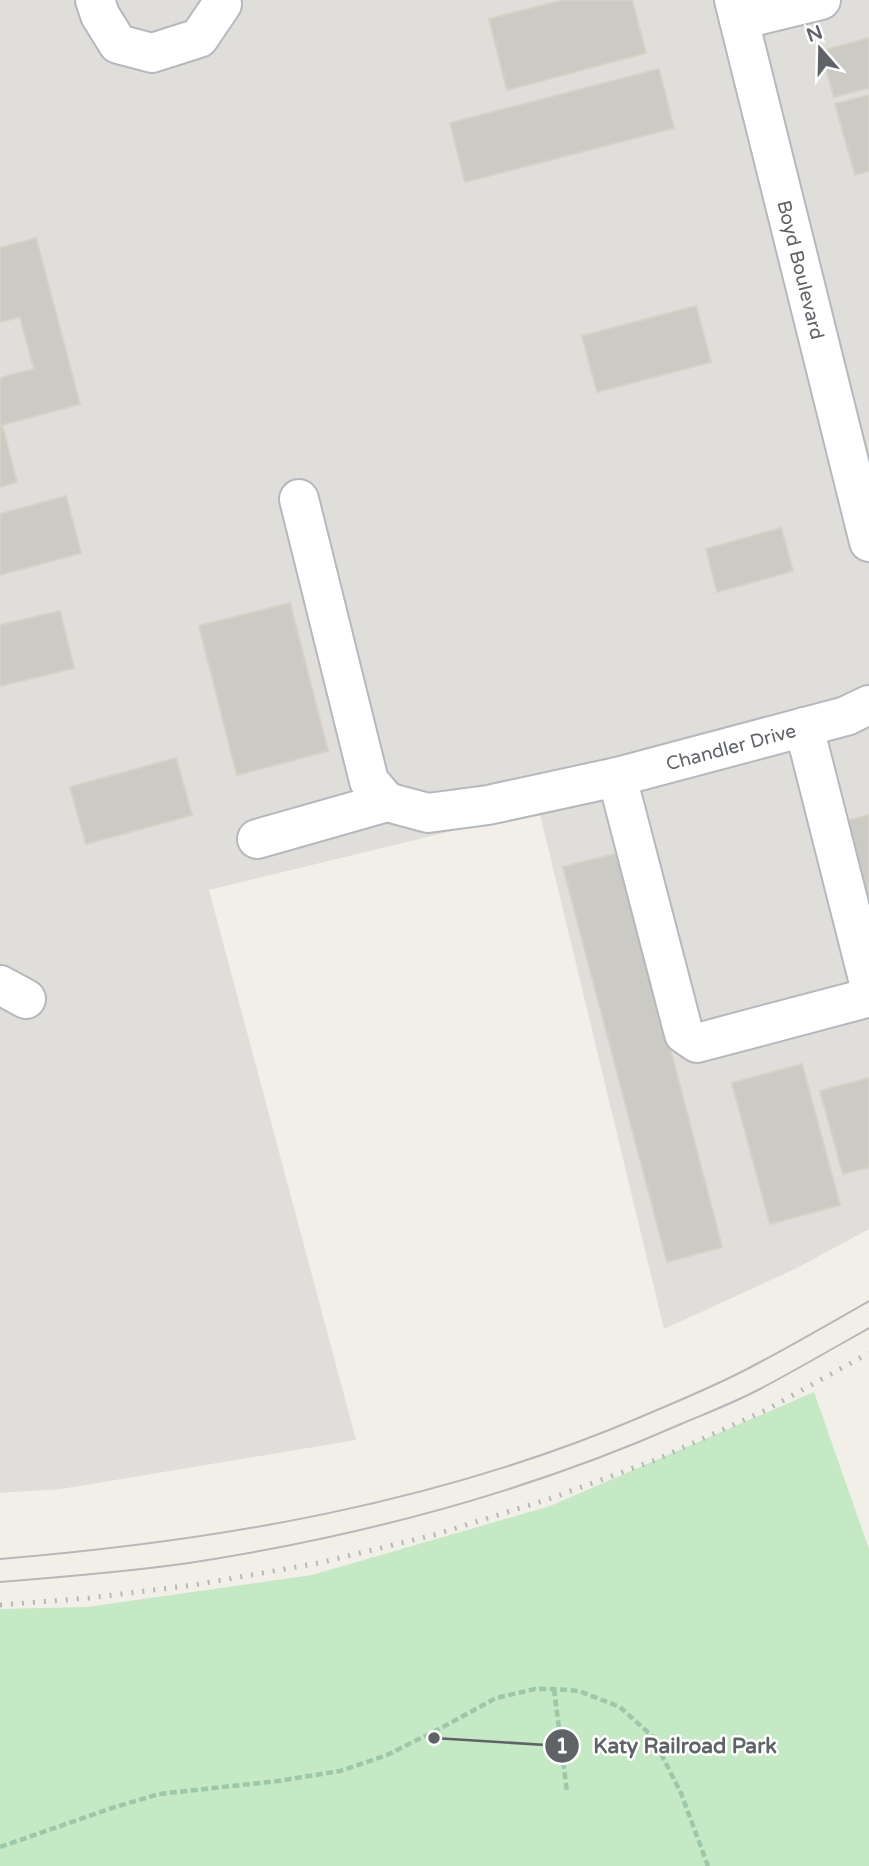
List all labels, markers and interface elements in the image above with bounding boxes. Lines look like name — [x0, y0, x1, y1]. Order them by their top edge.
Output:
north arrow — [785, 14, 855, 84]
text: N — [804, 21, 825, 47]
street label: Boyd Boulevard — [772, 198, 828, 342]
street label: Chandler Drive — [664, 720, 799, 775]
callout: Katy Railroad Park — [544, 1725, 790, 1767]
text: 1 — [555, 1734, 569, 1759]
text: Katy Railroad Park — [593, 1734, 777, 1759]

